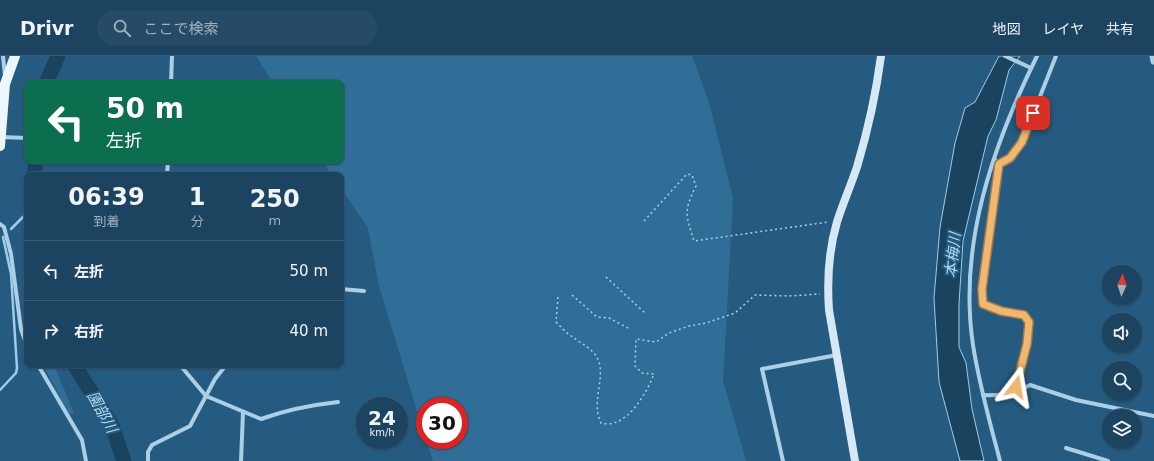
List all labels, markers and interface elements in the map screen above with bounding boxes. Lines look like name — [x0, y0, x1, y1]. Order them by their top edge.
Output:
search box — [97, 10, 377, 46]
text: Drivr — [20, 17, 73, 39]
icon: search — [111, 17, 133, 39]
text: ここで検索 — [143, 20, 218, 38]
text: 地図 — [992, 21, 1020, 37]
text: レイヤ — [1042, 21, 1084, 37]
text: 共有 — [1106, 21, 1134, 37]
text: 50 m — [106, 92, 184, 125]
icon: left — [40, 96, 92, 148]
pin — [1016, 96, 1050, 130]
icon: arrive — [1022, 102, 1044, 124]
text: 左折 — [106, 130, 142, 151]
text: 06:39 — [68, 183, 145, 211]
text: 1 — [189, 183, 205, 211]
text: 250 — [250, 185, 300, 213]
text: m — [268, 213, 281, 228]
text: 到着 — [93, 214, 119, 229]
text: 分 — [191, 214, 204, 229]
water label: 本梅川 — [942, 230, 965, 278]
icon: left — [40, 260, 62, 282]
text: 50 m — [290, 262, 328, 280]
text: 左折 — [74, 263, 104, 281]
north arrow — [1102, 265, 1142, 305]
map controls — [1102, 265, 1142, 449]
button: sound — [1102, 313, 1142, 353]
icon: right — [40, 320, 62, 342]
text: 40 m — [290, 322, 328, 340]
text: 右折 — [74, 323, 104, 341]
button: search — [1102, 361, 1142, 401]
position arrow — [995, 366, 1037, 408]
water label: 園部川 — [83, 388, 122, 438]
speed limit sign: 30 — [416, 397, 468, 449]
text: 24 — [368, 406, 396, 430]
button: layers — [1102, 409, 1142, 449]
text: km/h — [369, 427, 395, 438]

